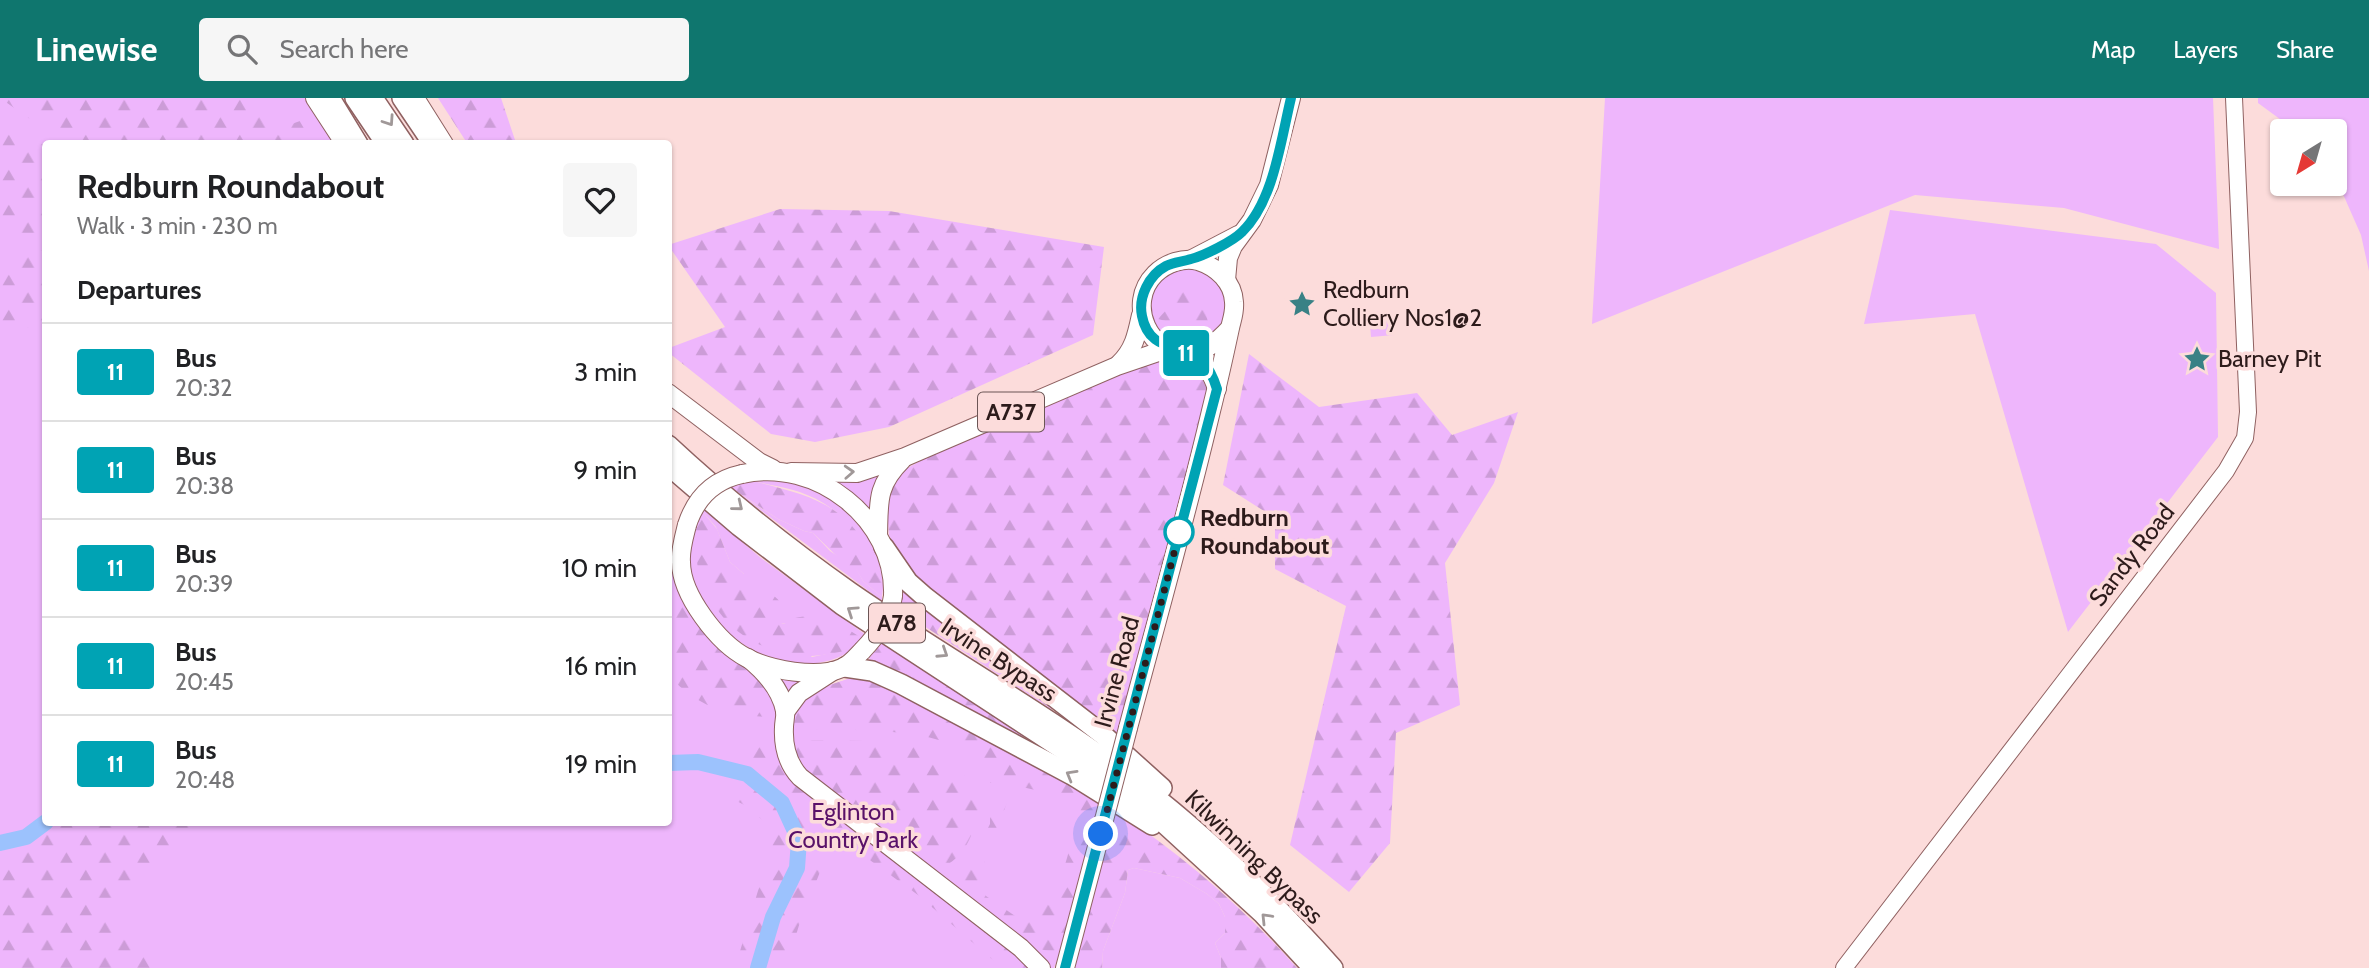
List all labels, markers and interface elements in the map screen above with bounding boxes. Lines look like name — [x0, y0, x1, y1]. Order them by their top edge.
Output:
search box — [199, 18, 689, 81]
text: Linewise — [35, 29, 157, 69]
icon: search — [223, 30, 261, 68]
text: Search here — [279, 33, 409, 65]
text: Map — [2091, 35, 2135, 64]
text: Layers — [2173, 35, 2238, 64]
text: Share — [2276, 35, 2334, 64]
one-way arrow — [381, 113, 393, 126]
north arrow — [2270, 119, 2347, 196]
map controls — [2270, 119, 2347, 196]
button: heart — [563, 163, 637, 237]
text: Redburn Roundabout — [77, 166, 384, 206]
text: Walk · 3 min · 230 m — [77, 212, 278, 240]
text: Departures — [77, 274, 201, 306]
place label: Redburn Colliery Nos1@2 — [1323, 275, 1482, 332]
place icon: Redburn Colliery Nos1@2 — [1287, 289, 1317, 319]
line badge: 11 — [1154, 330, 1218, 376]
text: 11 — [1177, 338, 1195, 367]
text: Bus — [175, 342, 216, 374]
place icon: Barney Pit — [2182, 344, 2212, 374]
place label: Barney Pit — [2218, 344, 2321, 373]
text: 3 min — [574, 356, 637, 388]
text: 11 — [107, 357, 124, 386]
text: 20:32 — [175, 374, 232, 402]
road number: A737 — [978, 392, 1044, 432]
text: Bus — [175, 440, 216, 472]
text: 9 min — [574, 454, 637, 486]
text: 11 — [107, 455, 124, 484]
one-way arrow — [844, 465, 855, 480]
text: 20:38 — [175, 472, 234, 500]
one-way arrow — [730, 498, 743, 510]
street label: Sandy Road — [2083, 498, 2181, 612]
place label: Redburn Roundabout — [1200, 503, 1329, 560]
marker: Redburn Roundabout — [1164, 517, 1194, 547]
text: Bus — [175, 538, 216, 570]
text: 10 min — [562, 552, 637, 584]
text: 11 — [107, 553, 124, 582]
text: 20:39 — [175, 570, 233, 598]
road number: A78 — [869, 603, 925, 642]
one-way arrow — [846, 606, 859, 619]
street label: Irvine Bypass — [936, 611, 1063, 708]
street label: Irvine Road — [1088, 613, 1145, 730]
text: Bus — [175, 636, 216, 668]
one-way arrow — [935, 645, 948, 657]
text: 16 min — [565, 650, 637, 682]
text: 11 — [107, 651, 124, 680]
text: 20:45 — [175, 668, 234, 696]
text: Bus — [175, 734, 216, 766]
text: 19 min — [565, 748, 637, 780]
text: 11 — [107, 749, 124, 778]
text: 20:48 — [175, 766, 235, 794]
one-way arrow — [1066, 770, 1078, 783]
street label: Kilwinning Bypass — [1179, 783, 1329, 930]
park label: Eglinton Country Park — [788, 797, 918, 854]
your location — [1083, 816, 1118, 851]
one-way arrow — [1262, 913, 1275, 926]

